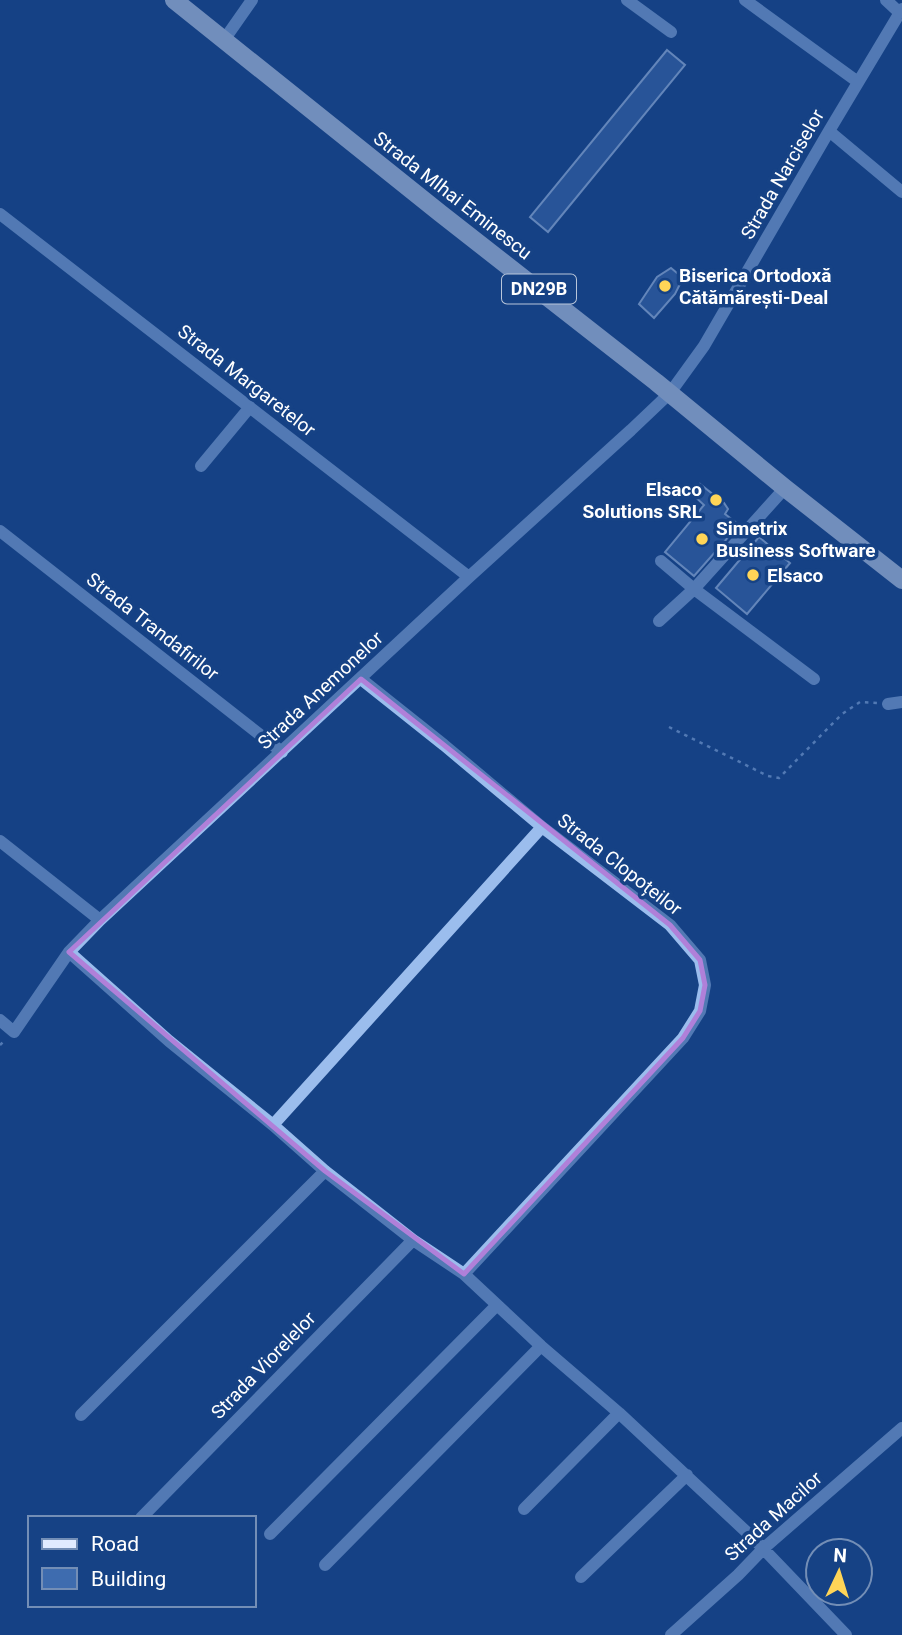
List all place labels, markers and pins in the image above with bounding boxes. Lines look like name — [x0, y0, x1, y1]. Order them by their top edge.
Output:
place label: Biserica Ortodoxă Cătămărești-Deal — [679, 264, 831, 309]
marker: Biserica Ortodoxă Cătămărești-Deal — [657, 278, 673, 294]
place label: Elsaco Solutions SRL — [582, 478, 702, 523]
marker: Elsaco Solutions SRL — [708, 492, 724, 508]
place label: Simetrix Business Software — [716, 517, 876, 562]
marker: Simetrix Business Software — [694, 531, 710, 547]
place label: Elsaco — [767, 564, 824, 587]
marker: Elsaco — [745, 567, 761, 583]

